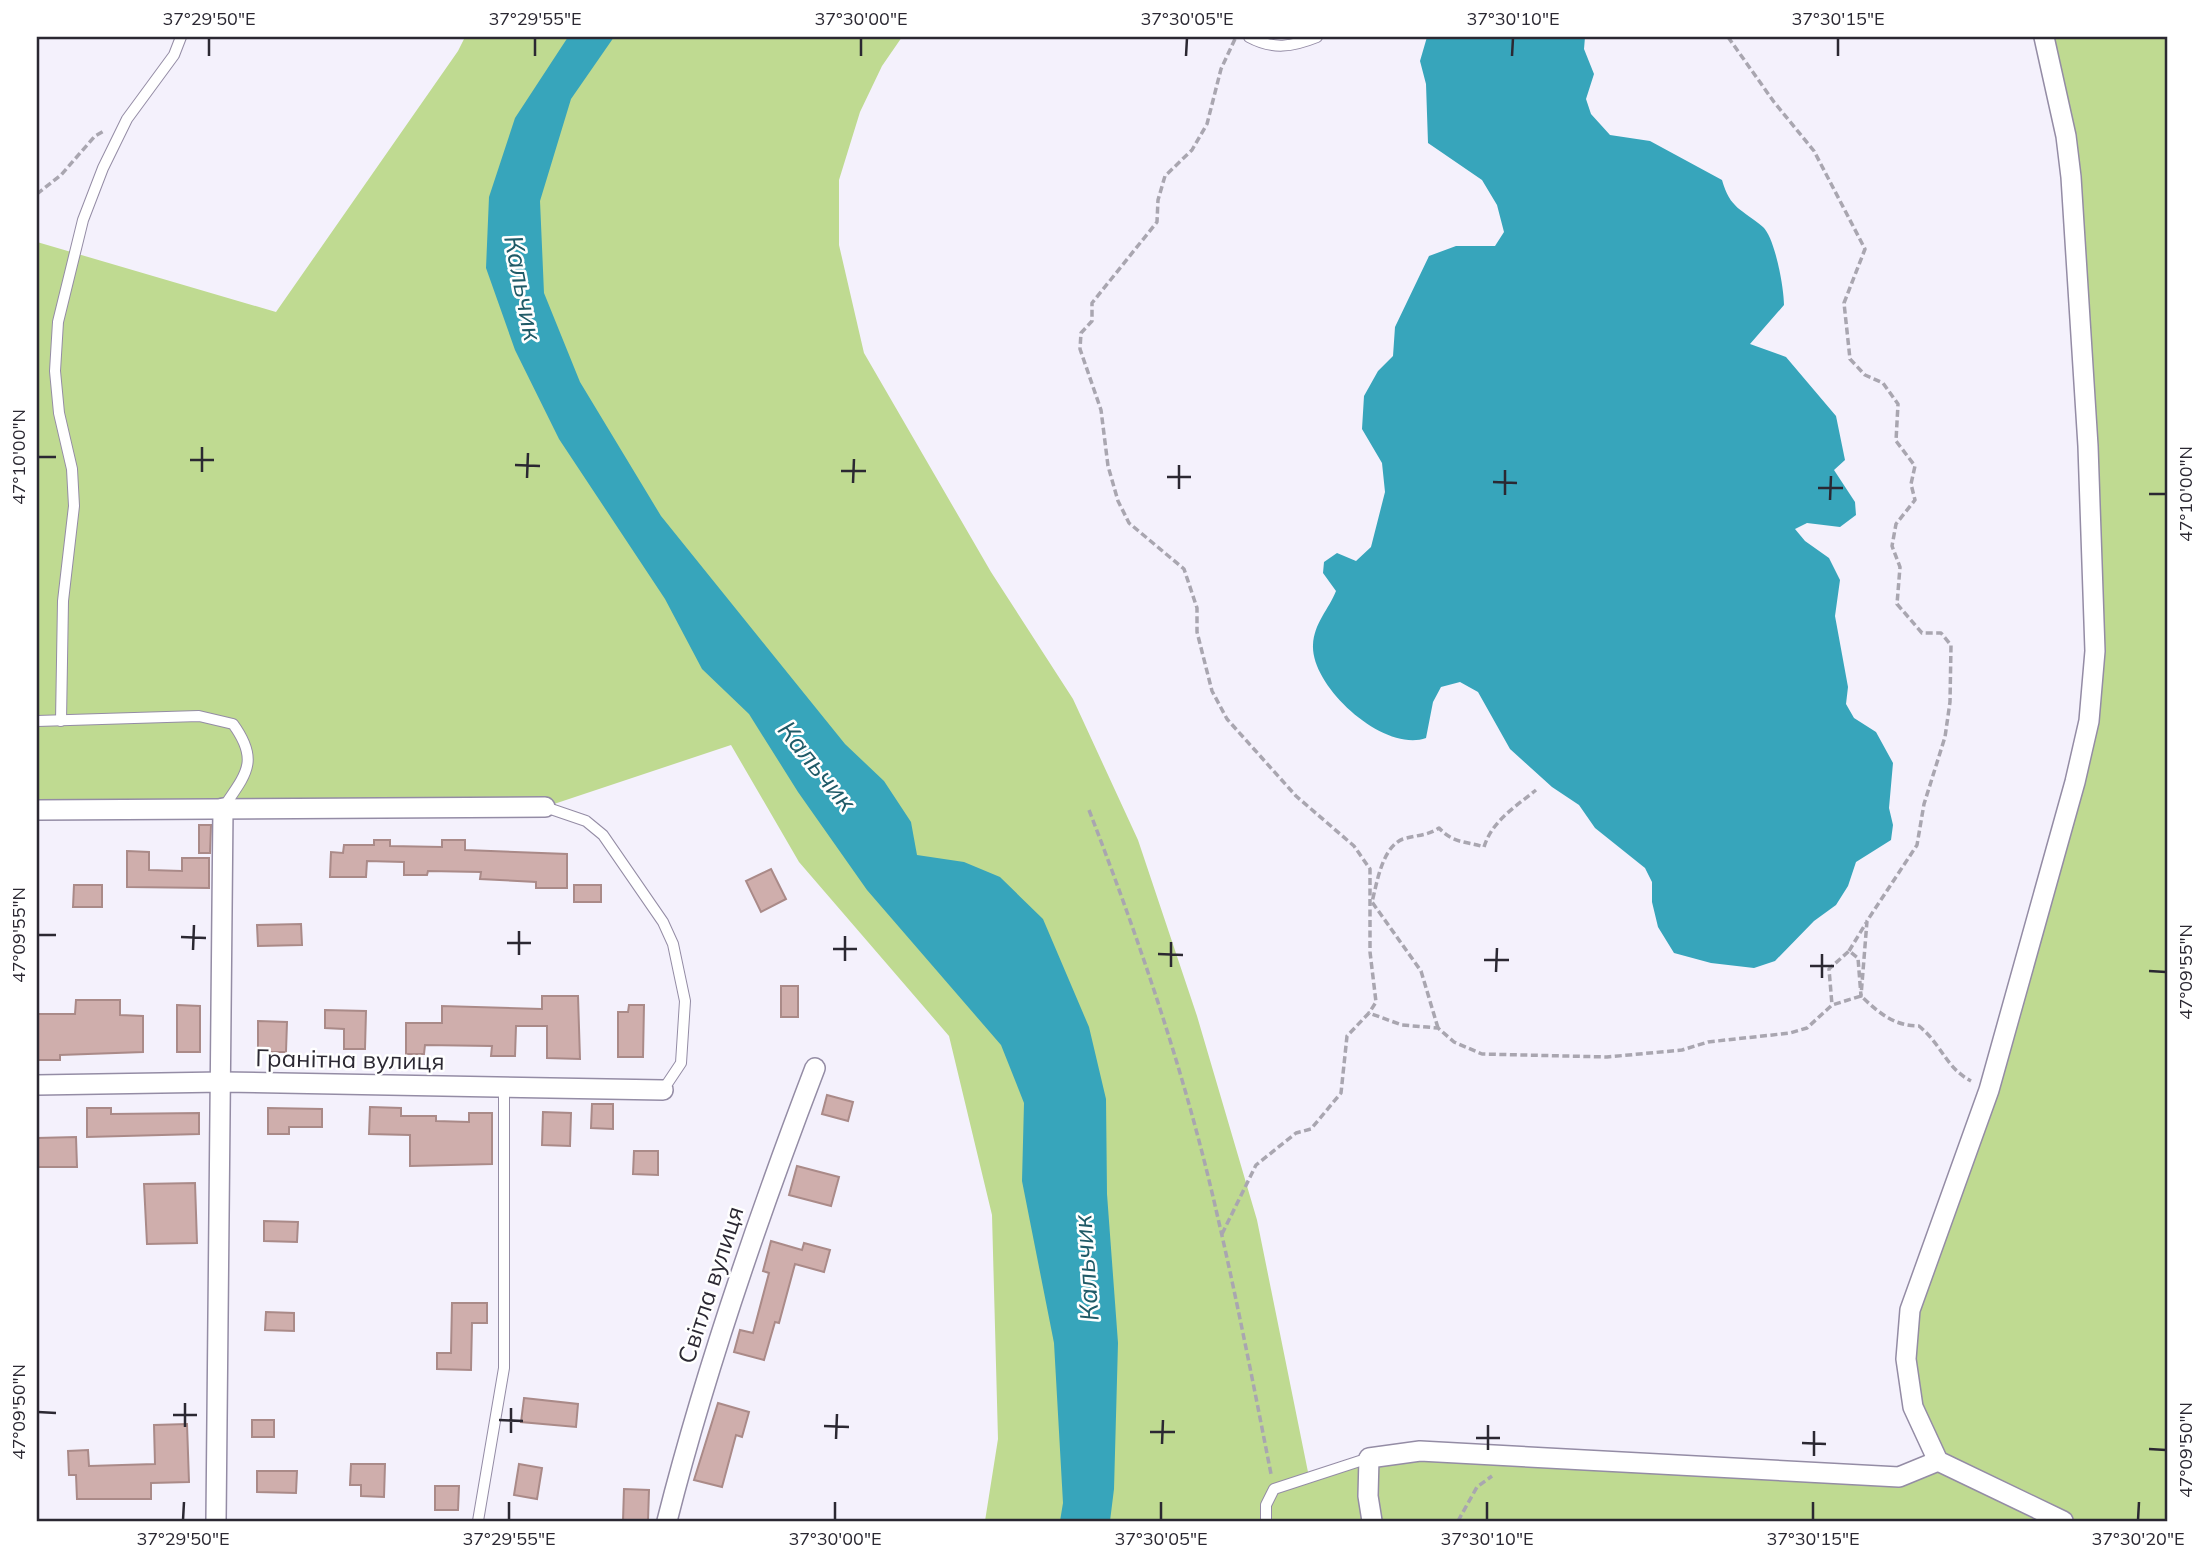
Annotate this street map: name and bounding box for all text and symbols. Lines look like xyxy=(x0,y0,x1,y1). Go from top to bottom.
text: 37°29'50"E xyxy=(162,7,256,30)
text: 37°29'55"E xyxy=(488,7,582,30)
text: 37°30'00"E xyxy=(814,7,908,30)
text: 37°30'05"E xyxy=(1140,7,1234,30)
text: 37°30'10"E xyxy=(1466,7,1560,30)
text: 37°30'15"E xyxy=(1791,7,1885,30)
water label: Кальчик xyxy=(497,232,550,344)
text: 47°10'00"N xyxy=(7,409,30,505)
text: 47°10'00"N xyxy=(2174,446,2197,542)
water label: Кальчик xyxy=(771,714,864,818)
text: 47°09'55"N xyxy=(7,887,30,983)
text: 47°09'55"N xyxy=(2174,924,2197,1020)
street label: Гранітна вулиця xyxy=(255,1042,445,1076)
street label: Світла вулиця xyxy=(671,1202,750,1367)
water label: Кальчик xyxy=(1065,1213,1106,1322)
text: 47°09'50"N xyxy=(7,1364,30,1460)
text: 47°09'50"N xyxy=(2174,1402,2197,1498)
text: 37°29'50"E xyxy=(136,1527,230,1550)
text: 37°29'55"E xyxy=(462,1527,556,1550)
text: 37°30'00"E xyxy=(788,1527,882,1550)
text: 37°30'05"E xyxy=(1114,1527,1208,1550)
text: 37°30'10"E xyxy=(1440,1527,1534,1550)
text: 37°30'15"E xyxy=(1766,1527,1860,1550)
text: 37°30'20"E xyxy=(2091,1527,2185,1550)

